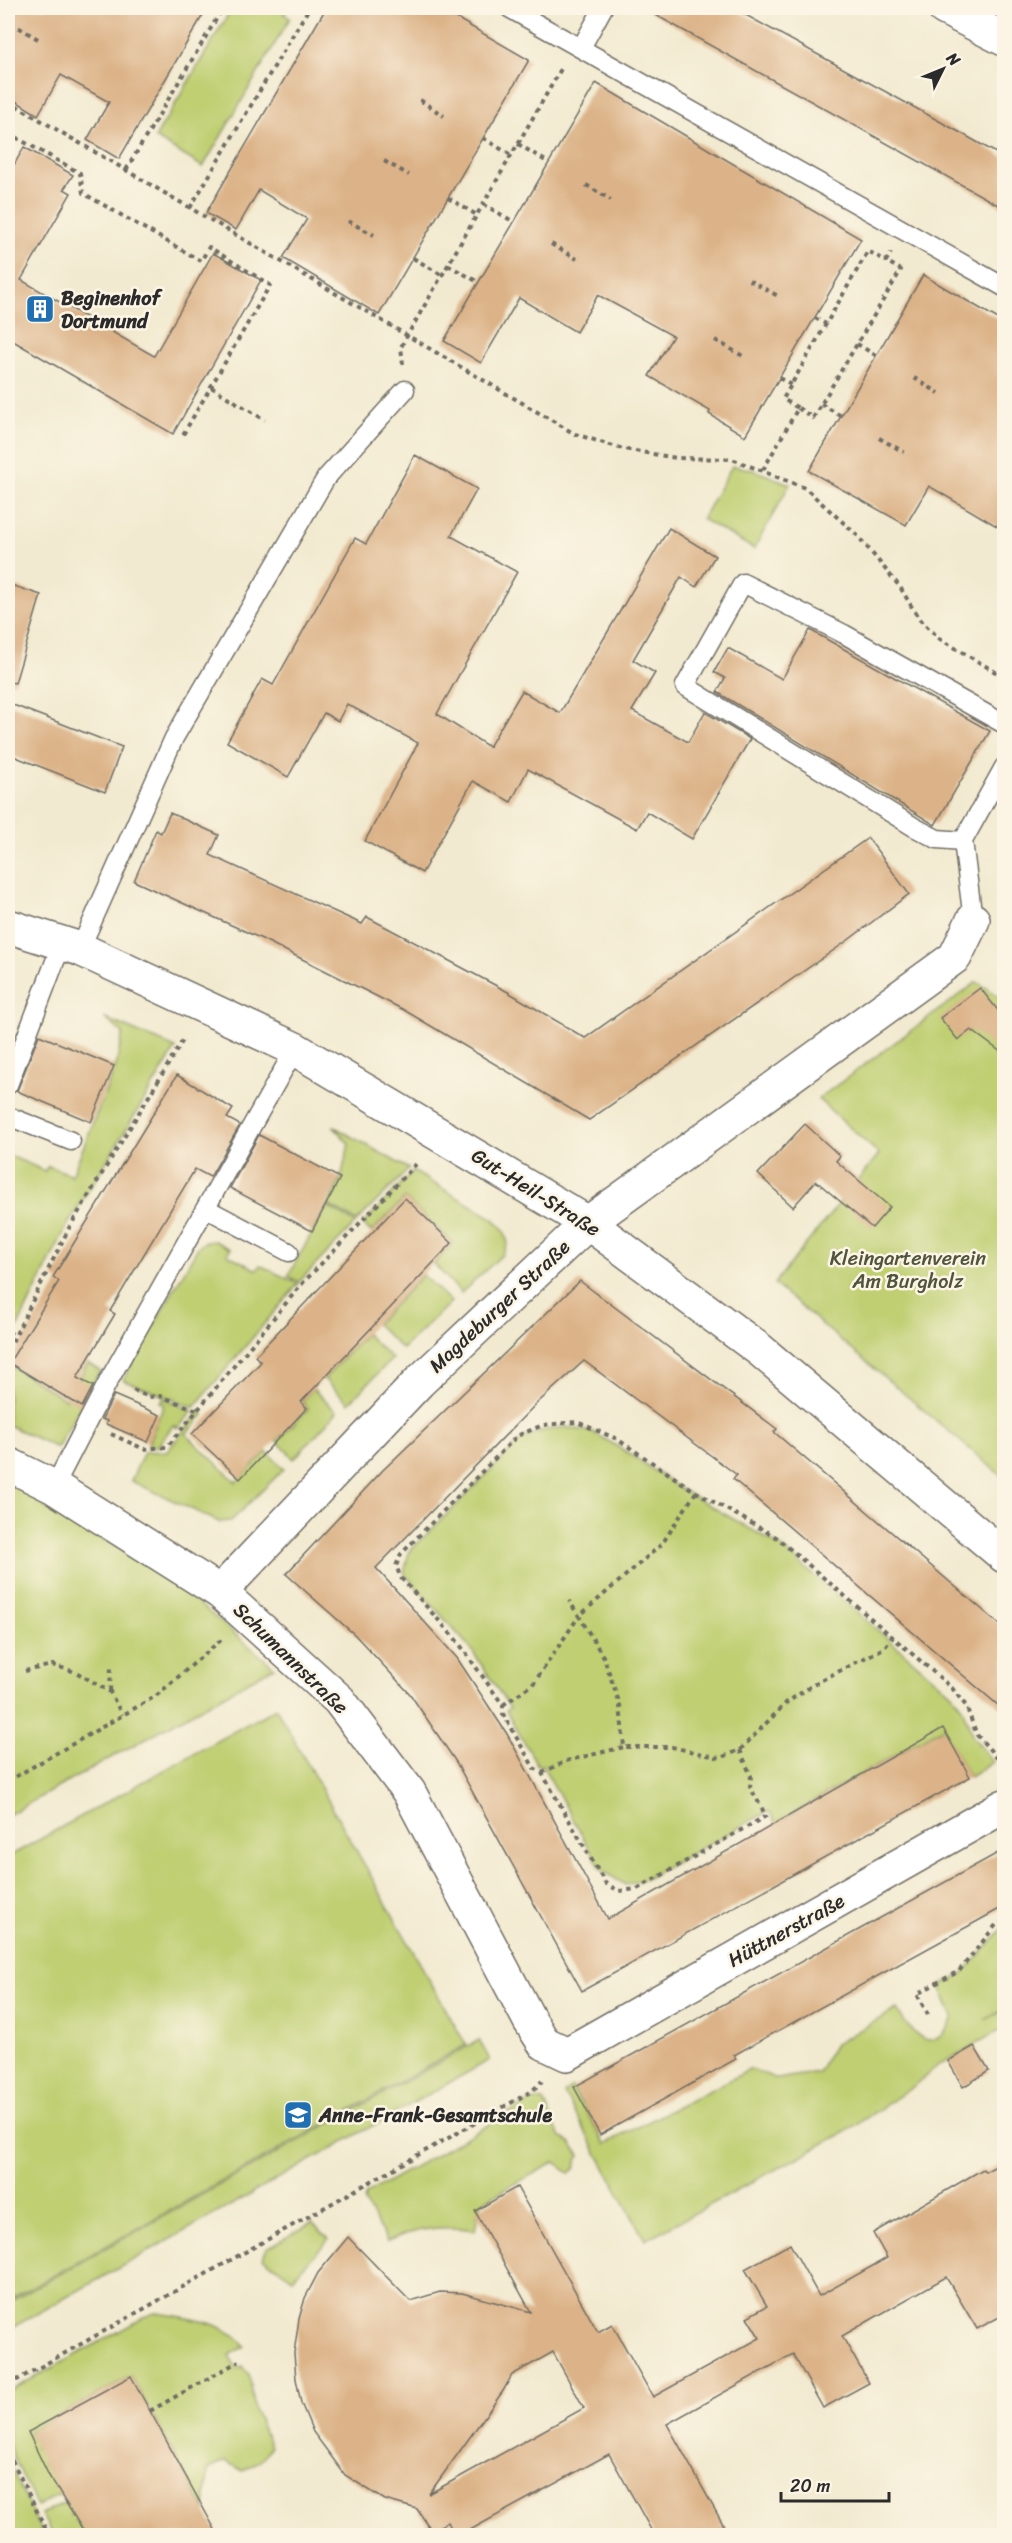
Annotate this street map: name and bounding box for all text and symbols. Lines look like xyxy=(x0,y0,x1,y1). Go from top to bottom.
north arrow xyxy=(913,39,973,99)
text: N xyxy=(939,44,969,74)
place label: Beginenhof Dortmund xyxy=(61,281,163,339)
building icon: Beginenhof Dortmund xyxy=(24,293,56,325)
street label: Gut-Heil-Straße xyxy=(464,1139,607,1246)
street label: Magdeburger Straße xyxy=(420,1231,579,1382)
park label: Kleingartenverein Am Burgholz xyxy=(830,1241,986,1299)
street label: Schumannstraße xyxy=(225,1594,357,1723)
street label: Hüttnerstraße xyxy=(721,1884,852,1977)
place label: Anne-Frank-Gesamtschule xyxy=(318,2098,553,2133)
school or university icon: Anne-Frank-Gesamtschule xyxy=(282,2099,314,2131)
scale bar xyxy=(781,2465,889,2503)
text: 20 m xyxy=(790,2470,830,2502)

